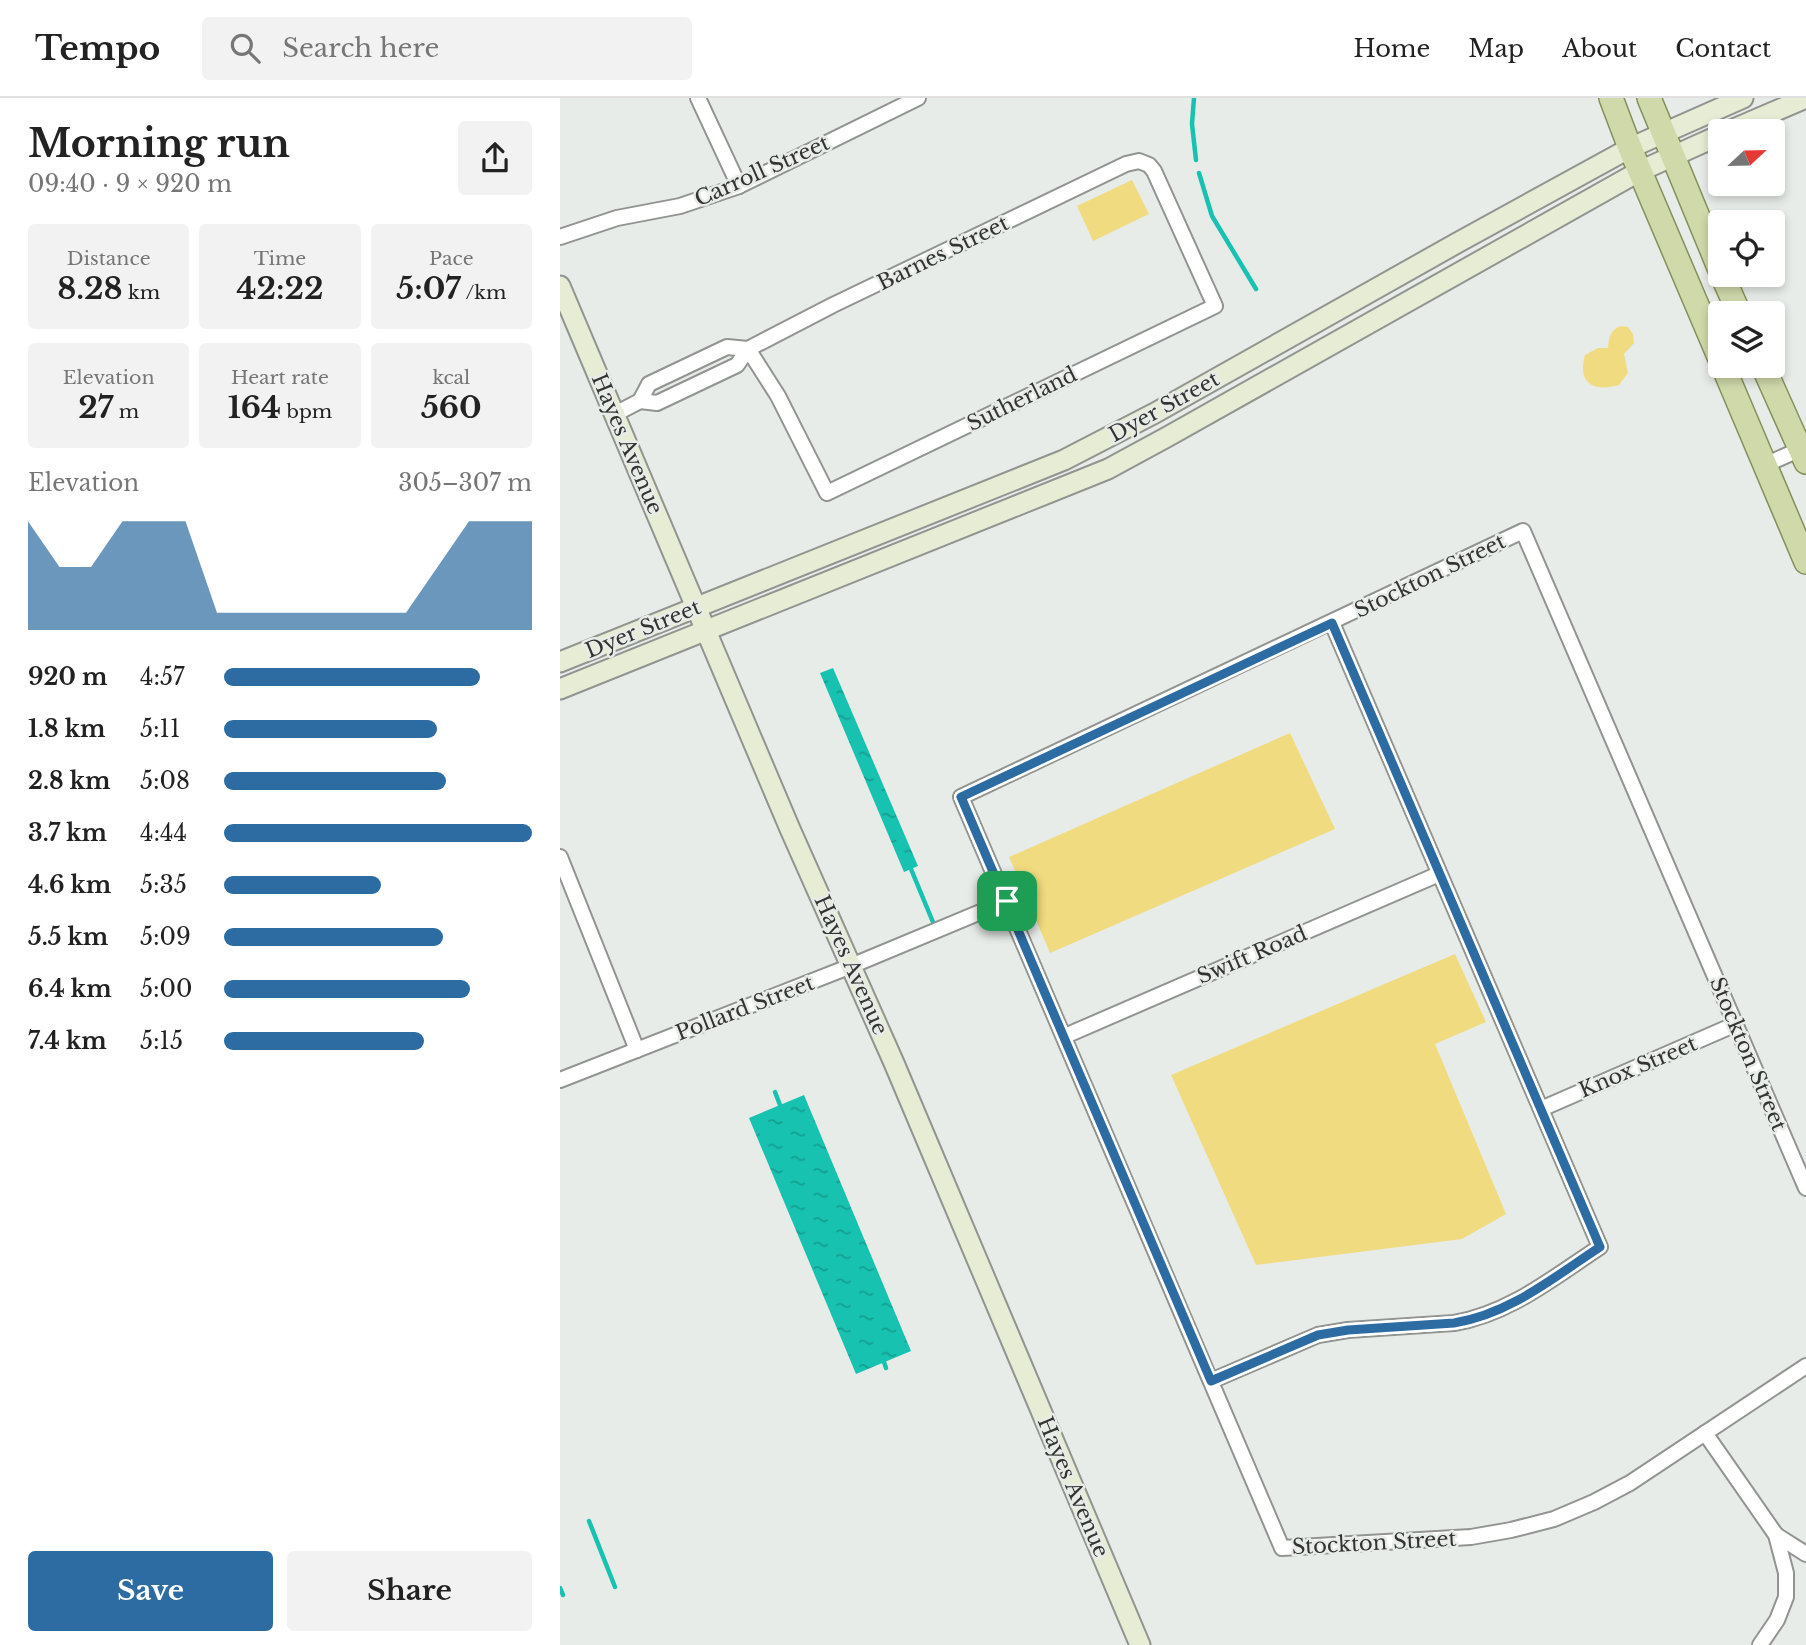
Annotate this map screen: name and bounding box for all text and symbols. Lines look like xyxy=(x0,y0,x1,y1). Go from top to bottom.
search box xyxy=(202,17,692,80)
text: Tempo xyxy=(35,28,160,69)
icon: search xyxy=(226,29,264,67)
text: Search here xyxy=(282,32,439,64)
text: Home xyxy=(1354,34,1430,63)
text: Map xyxy=(1468,34,1524,63)
text: About xyxy=(1562,34,1637,63)
text: Contact xyxy=(1675,34,1771,63)
north arrow xyxy=(1708,119,1785,196)
map controls xyxy=(1708,119,1785,378)
text: Morning run xyxy=(28,120,290,167)
button: share xyxy=(458,121,532,195)
street label: Carroll Street xyxy=(691,130,834,212)
text: 09:40 · 9 × 920 m xyxy=(28,170,232,198)
street label: Barnes Street xyxy=(873,210,1013,296)
button: locate xyxy=(1708,210,1785,287)
text: Distance xyxy=(67,247,151,270)
text: Time xyxy=(254,247,306,270)
text: Pace xyxy=(429,247,474,270)
text: 8.28 xyxy=(57,270,123,307)
text: 42:22 xyxy=(236,270,324,307)
text: 5:07 xyxy=(396,270,461,307)
text: km xyxy=(123,281,160,304)
text: /km xyxy=(461,281,506,304)
button: layers xyxy=(1708,301,1785,378)
street label: Sutherland xyxy=(963,361,1081,437)
text: Elevation xyxy=(63,366,155,389)
text: Heart rate xyxy=(231,366,329,389)
text: kcal xyxy=(432,366,470,389)
street label: Dyer Street xyxy=(1104,366,1224,448)
street label: Hayes Avenue xyxy=(586,370,668,518)
text: 27 xyxy=(78,389,113,426)
text: 164 xyxy=(228,389,281,426)
text: 560 xyxy=(421,389,482,426)
text: m xyxy=(113,400,139,423)
text: bpm xyxy=(281,400,332,423)
text: Elevation xyxy=(28,469,139,497)
text: 305–307 m xyxy=(398,469,532,497)
street label: Stockton Street xyxy=(1350,528,1510,624)
street label: Dyer Street xyxy=(581,594,705,664)
text: 920 m xyxy=(28,663,107,691)
text: 4:57 xyxy=(140,663,185,691)
text: 1.8 km xyxy=(28,715,105,743)
text: 5:11 xyxy=(140,715,180,743)
text: 2.8 km xyxy=(28,767,110,795)
text: 5:08 xyxy=(140,767,190,795)
text: 3.7 km xyxy=(28,819,107,847)
text: 4:44 xyxy=(140,819,187,847)
text: 4.6 km xyxy=(28,871,111,899)
text: 5:35 xyxy=(140,871,187,899)
pin xyxy=(977,871,1037,931)
icon: arrive xyxy=(988,882,1026,920)
street label: Hayes Avenue xyxy=(809,891,893,1039)
street label: Swift Road xyxy=(1193,920,1311,990)
text: 5.5 km xyxy=(28,923,108,951)
text: 5:09 xyxy=(140,923,191,951)
street label: Pollard Street xyxy=(672,970,818,1046)
street label: Stockton Street xyxy=(1704,973,1792,1135)
text: 6.4 km xyxy=(28,975,112,1003)
text: 5:00 xyxy=(140,975,192,1003)
text: 7.4 km xyxy=(28,1027,107,1055)
text: 5:15 xyxy=(140,1027,183,1055)
street label: Knox Street xyxy=(1575,1030,1701,1104)
street label: Hayes Avenue xyxy=(1032,1413,1114,1561)
street label: Stockton Street xyxy=(1291,1526,1457,1560)
button: Save xyxy=(28,1551,273,1631)
button: Share xyxy=(287,1551,532,1631)

